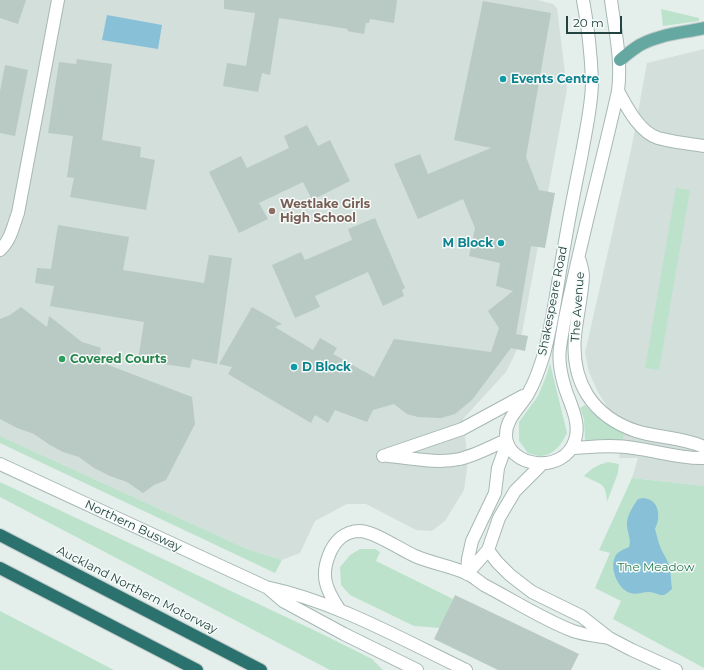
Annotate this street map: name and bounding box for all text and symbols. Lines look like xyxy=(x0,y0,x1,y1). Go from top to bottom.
scale bar xyxy=(568,8,624,34)
text: 20 m xyxy=(573,15,604,30)
place label: Events Centre xyxy=(511,72,599,86)
marker: Events Centre xyxy=(498,74,508,84)
place label: Westlake Girls High School xyxy=(280,197,370,225)
marker: Westlake Girls High School xyxy=(267,206,277,216)
place label: M Block xyxy=(443,236,493,250)
marker: M Block xyxy=(496,238,506,248)
street label: Shakespeare Road xyxy=(535,245,571,357)
street label: The Avenue xyxy=(568,271,588,343)
place label: Covered Courts xyxy=(70,352,167,366)
marker: Covered Courts xyxy=(57,354,67,364)
place label: D Block xyxy=(302,360,351,374)
marker: D Block xyxy=(289,362,299,372)
street label: Northern Busway xyxy=(82,497,184,555)
street label: Auckland Northern Motorway xyxy=(54,543,220,637)
park label: The Meadow xyxy=(617,560,695,574)

